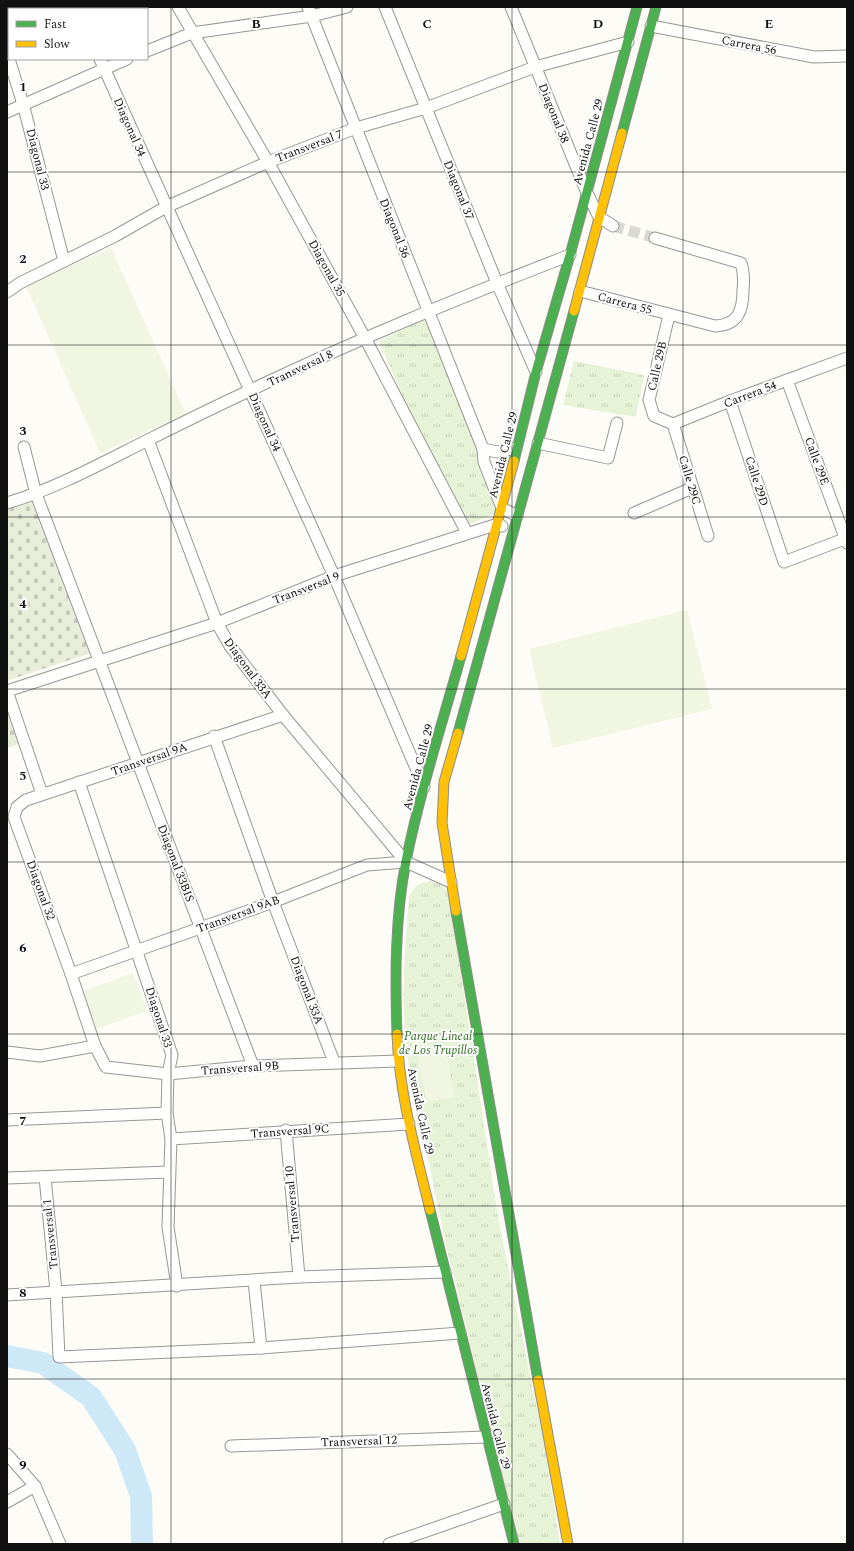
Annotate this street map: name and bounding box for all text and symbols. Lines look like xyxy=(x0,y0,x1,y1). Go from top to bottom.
legend xyxy=(8,8,148,60)
text: B xyxy=(251,14,261,34)
text: C xyxy=(422,14,432,34)
text: D xyxy=(593,14,603,34)
text: E xyxy=(765,14,774,34)
text: Fast xyxy=(44,15,66,34)
street label: Carrera 56 xyxy=(720,31,778,60)
text: Slow xyxy=(44,35,70,54)
text: 1 xyxy=(19,77,27,97)
street label: Diagonal 38 xyxy=(533,80,574,146)
street label: Diagonal 34 xyxy=(108,95,151,160)
street label: Avenida Calle 29 xyxy=(568,97,609,187)
street label: Transversal 7 xyxy=(273,125,345,168)
street label: Diagonal 33 xyxy=(21,126,54,192)
street label: Diagonal 37 xyxy=(438,157,479,223)
street label: Diagonal 36 xyxy=(374,195,415,261)
street label: Diagonal 35 xyxy=(303,236,350,300)
text: 2 xyxy=(19,249,27,269)
street label: Carrera 55 xyxy=(596,287,654,320)
street label: Calle 29B xyxy=(643,339,672,393)
street label: Transversal 8 xyxy=(264,345,336,392)
street label: Carrera 54 xyxy=(721,376,780,413)
street label: Diagonal 34 xyxy=(243,390,286,455)
street label: Avenida Calle 29 xyxy=(484,410,523,500)
text: 3 xyxy=(19,421,27,441)
street label: Calle 29E xyxy=(799,434,834,488)
street label: Calle 29C xyxy=(673,453,706,507)
street label: Calle 29D xyxy=(740,454,774,509)
street label: Transversal 9 xyxy=(270,567,342,610)
text: 4 xyxy=(19,594,27,614)
street label: Diagonal 33A xyxy=(219,634,276,703)
street label: Avenida Calle 29 xyxy=(398,722,439,812)
street label: Transversal 9A xyxy=(108,738,190,781)
text: 5 xyxy=(19,766,27,786)
street label: Diagonal 33BIS xyxy=(152,821,199,905)
street label: Diagonal 32 xyxy=(21,857,60,923)
street label: Transversal 9AB xyxy=(194,891,283,938)
text: 6 xyxy=(19,938,27,958)
street label: Diagonal 33A xyxy=(285,953,328,1027)
street label: Diagonal 33 xyxy=(140,984,177,1050)
park label: Parque Lineal de Los Trupillos xyxy=(399,1027,478,1060)
street label: Transversal 9B xyxy=(200,1056,280,1081)
street label: Avenida Calle 29 xyxy=(402,1066,439,1156)
text: 7 xyxy=(19,1111,27,1131)
street label: Transversal 9C xyxy=(250,1119,330,1144)
street label: Transversal 10 xyxy=(280,1165,305,1243)
street label: Transversal 1 xyxy=(37,1198,64,1270)
text: 8 xyxy=(19,1283,27,1303)
street label: Avenida Calle 29 xyxy=(476,1381,515,1471)
street label: Transversal 12 xyxy=(320,1431,398,1452)
text: 9 xyxy=(19,1455,27,1475)

